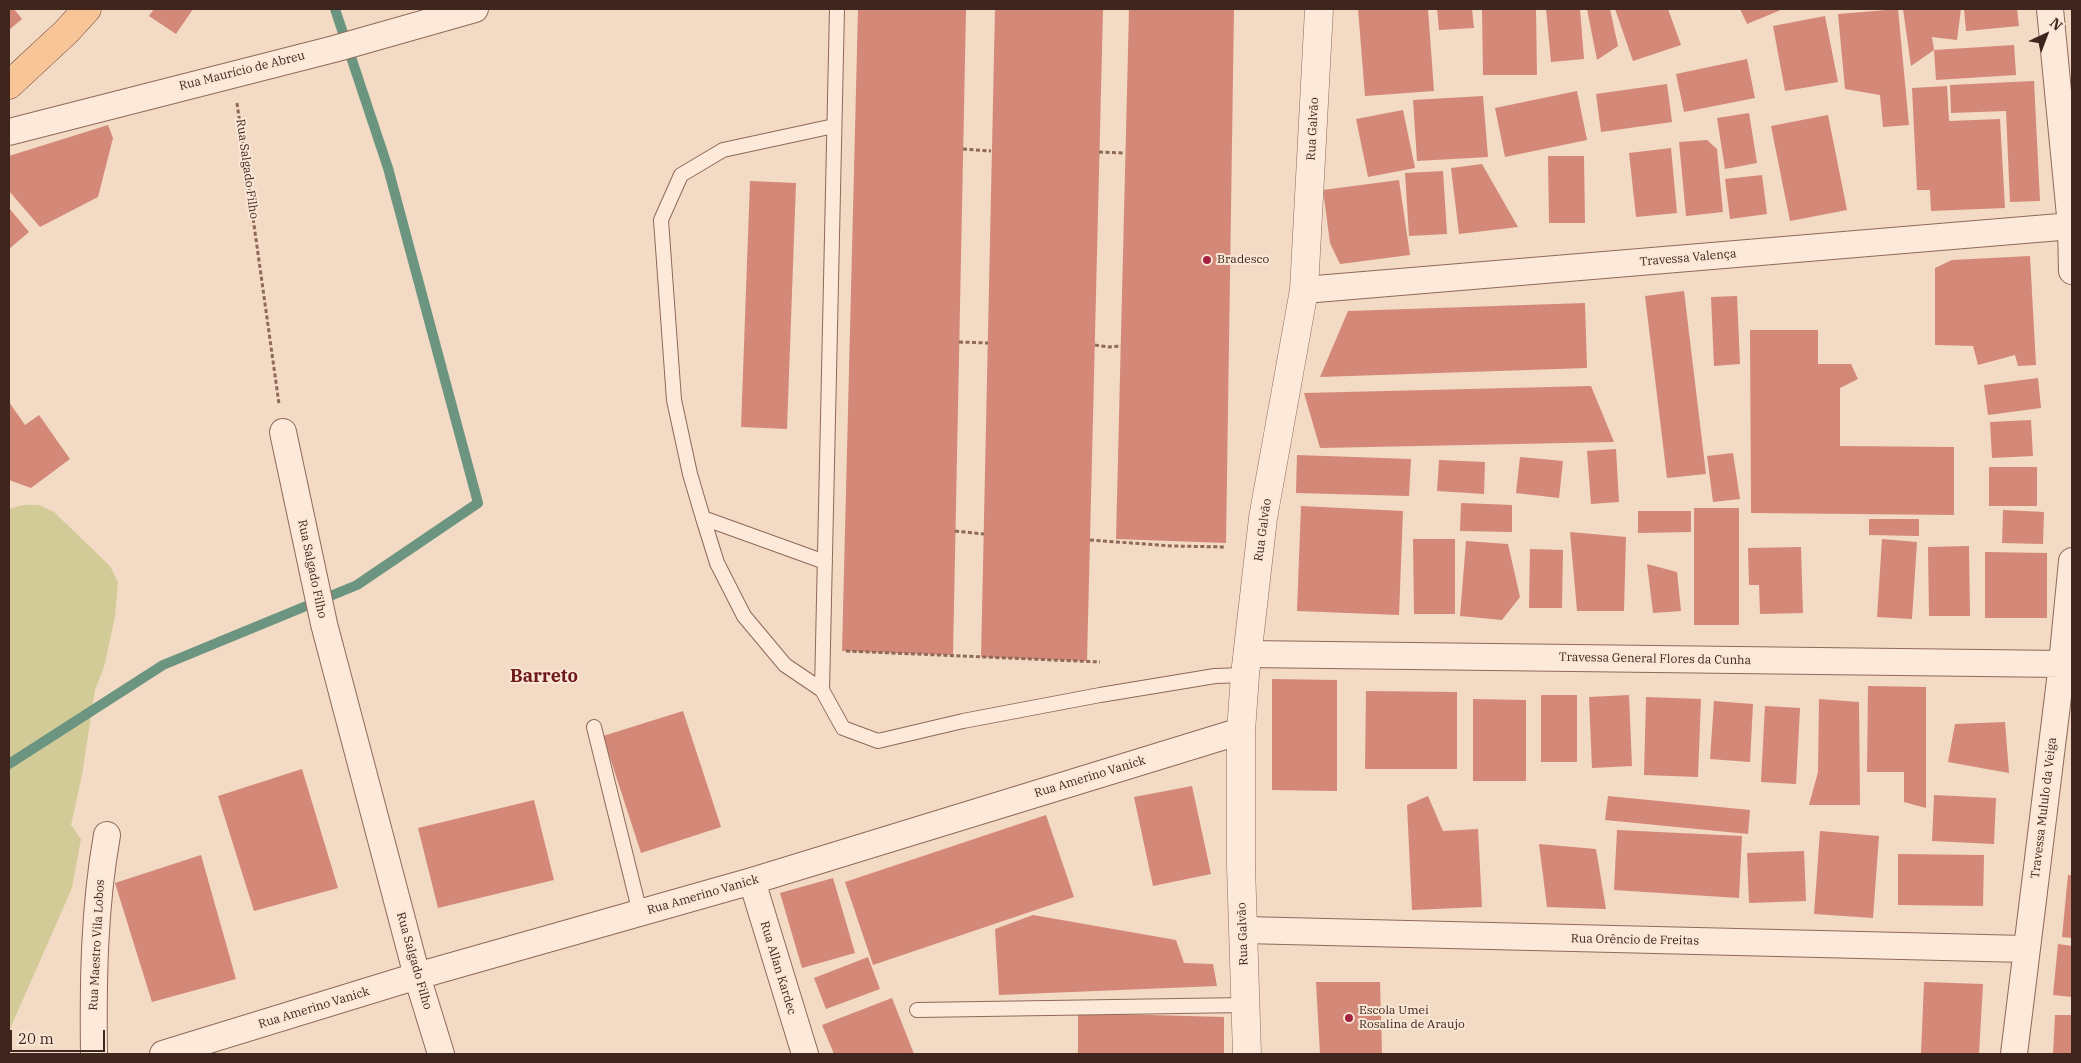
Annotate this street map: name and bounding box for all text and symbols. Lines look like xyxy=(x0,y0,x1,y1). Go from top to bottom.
north arrow xyxy=(2021,10,2071,60)
text: N xyxy=(2046,14,2066,34)
street label: Rua Maurício de Abreu xyxy=(178,48,306,94)
street label: Rua Galvão xyxy=(1304,97,1322,161)
street label: Rua Salgado Filho xyxy=(233,118,261,220)
street label: Travessa Valença xyxy=(1639,247,1737,269)
place label: Bradesco xyxy=(1217,253,1269,267)
marker: Bradesco xyxy=(1201,254,1213,266)
street label: Rua Galvão xyxy=(1251,498,1275,562)
street label: Rua Salgado Filho xyxy=(294,518,330,620)
street label: Travessa General Flores da Cunha xyxy=(1559,650,1751,668)
district label: Barreto xyxy=(510,666,578,688)
street label: Travessa Mululo da Veiga xyxy=(2028,736,2060,880)
street label: Rua Amerino Vanick xyxy=(1033,753,1147,801)
street label: Rua Amerino Vanick xyxy=(645,872,761,918)
street label: Rua Maestro Vila Lobos xyxy=(86,879,108,1011)
street label: Rua Galvão xyxy=(1235,902,1251,966)
street label: Rua Salgado Filho xyxy=(393,911,435,1011)
street label: Rua Allan Kardec xyxy=(757,919,799,1017)
street label: Rua Orêncio de Freitas xyxy=(1571,932,1699,948)
street label: Rua Amerino Vanick xyxy=(257,984,371,1032)
place label: Escola Umei Rosalina de Araujo xyxy=(1359,1004,1465,1032)
marker: Escola Umei Rosalina de Araujo xyxy=(1343,1012,1355,1024)
scale bar xyxy=(12,1020,108,1052)
text: 20 m xyxy=(18,1029,54,1048)

